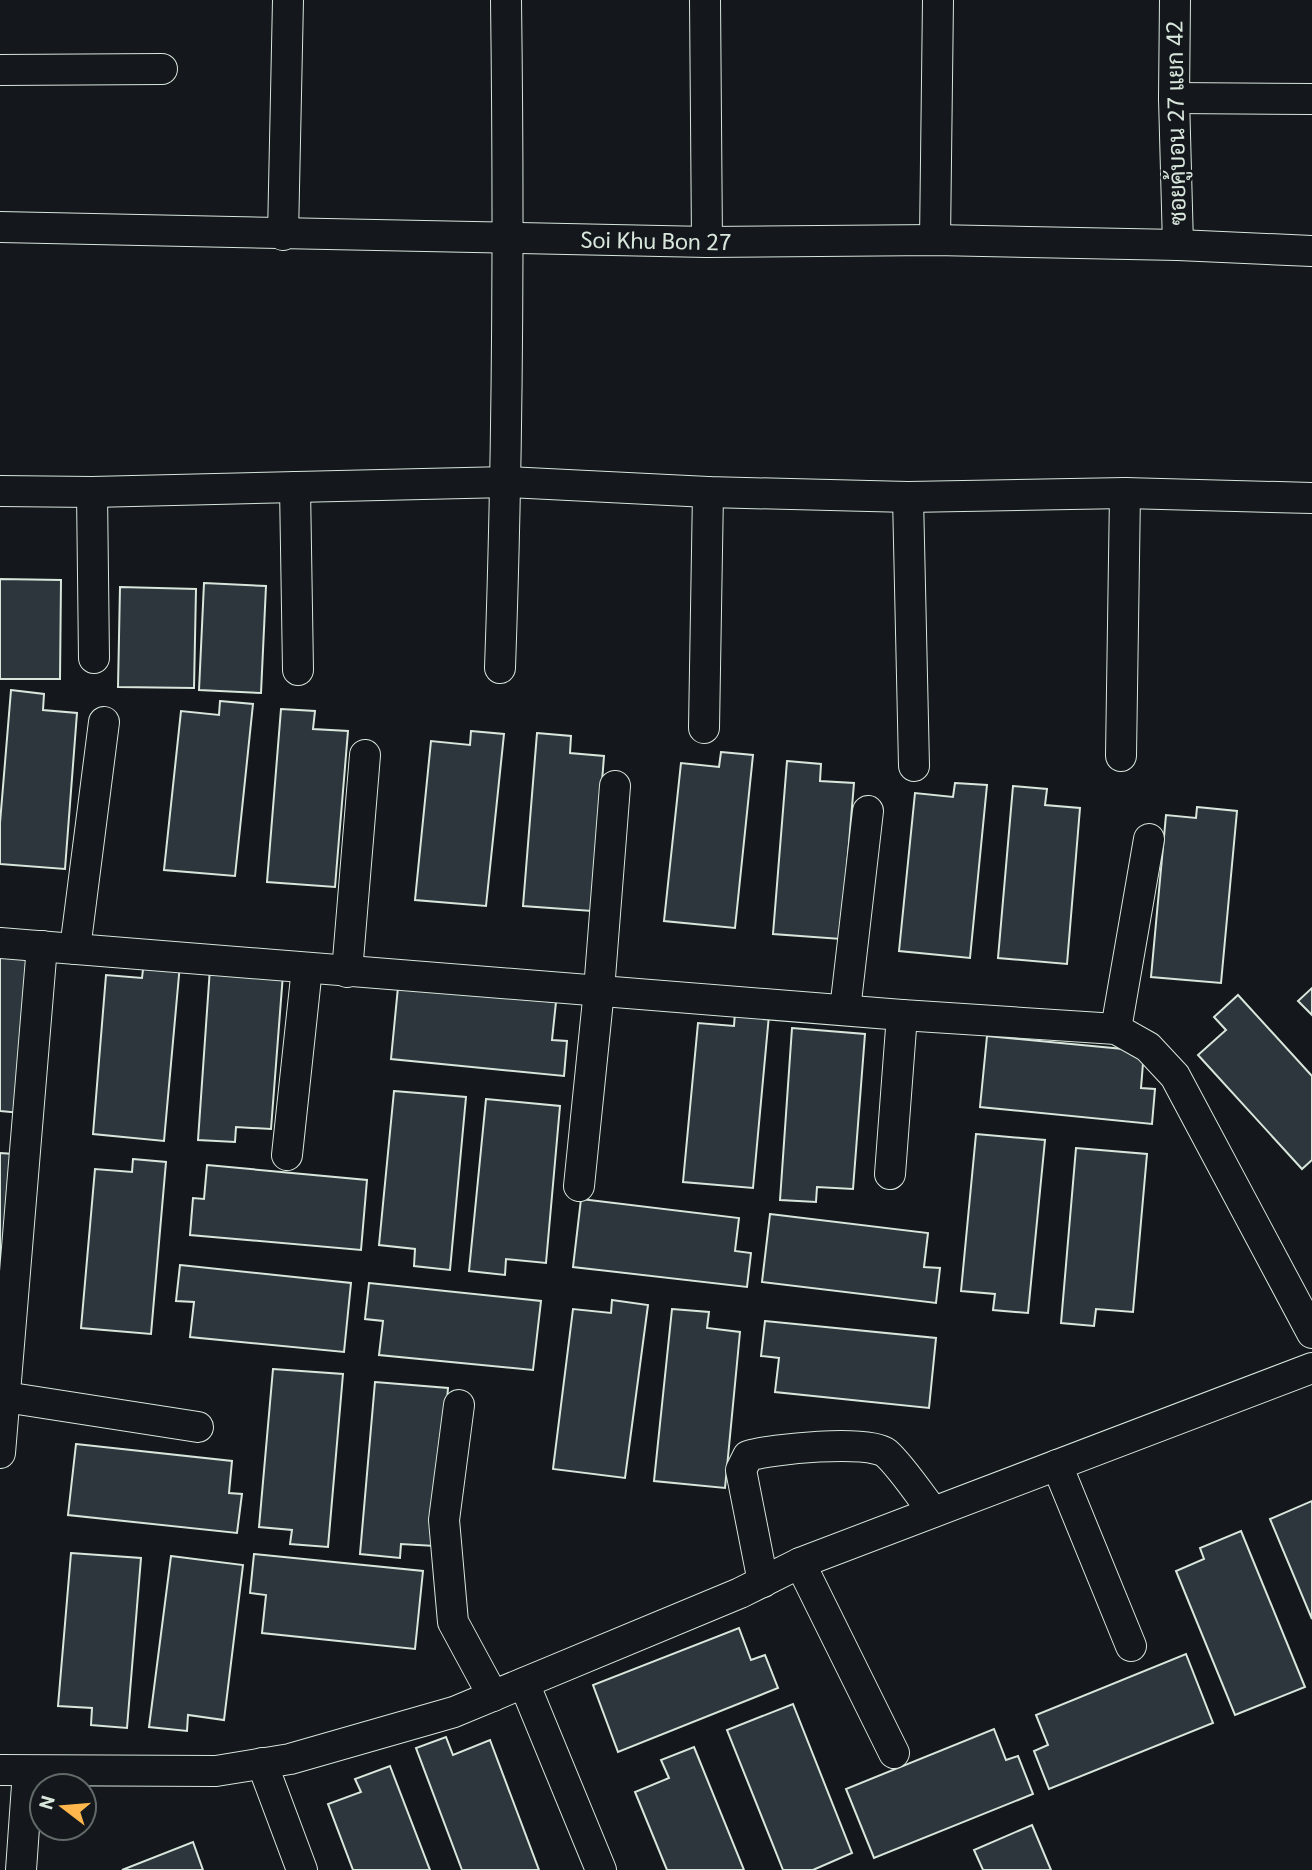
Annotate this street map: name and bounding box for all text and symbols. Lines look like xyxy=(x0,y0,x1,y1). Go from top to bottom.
street label: ซอยคู้บอน 27 แยก 42 xyxy=(1157,20,1195,226)
street label: Soi Khu Bon 27 xyxy=(580,223,732,255)
north arrow xyxy=(28,1772,98,1842)
text: N xyxy=(32,1792,59,1812)

